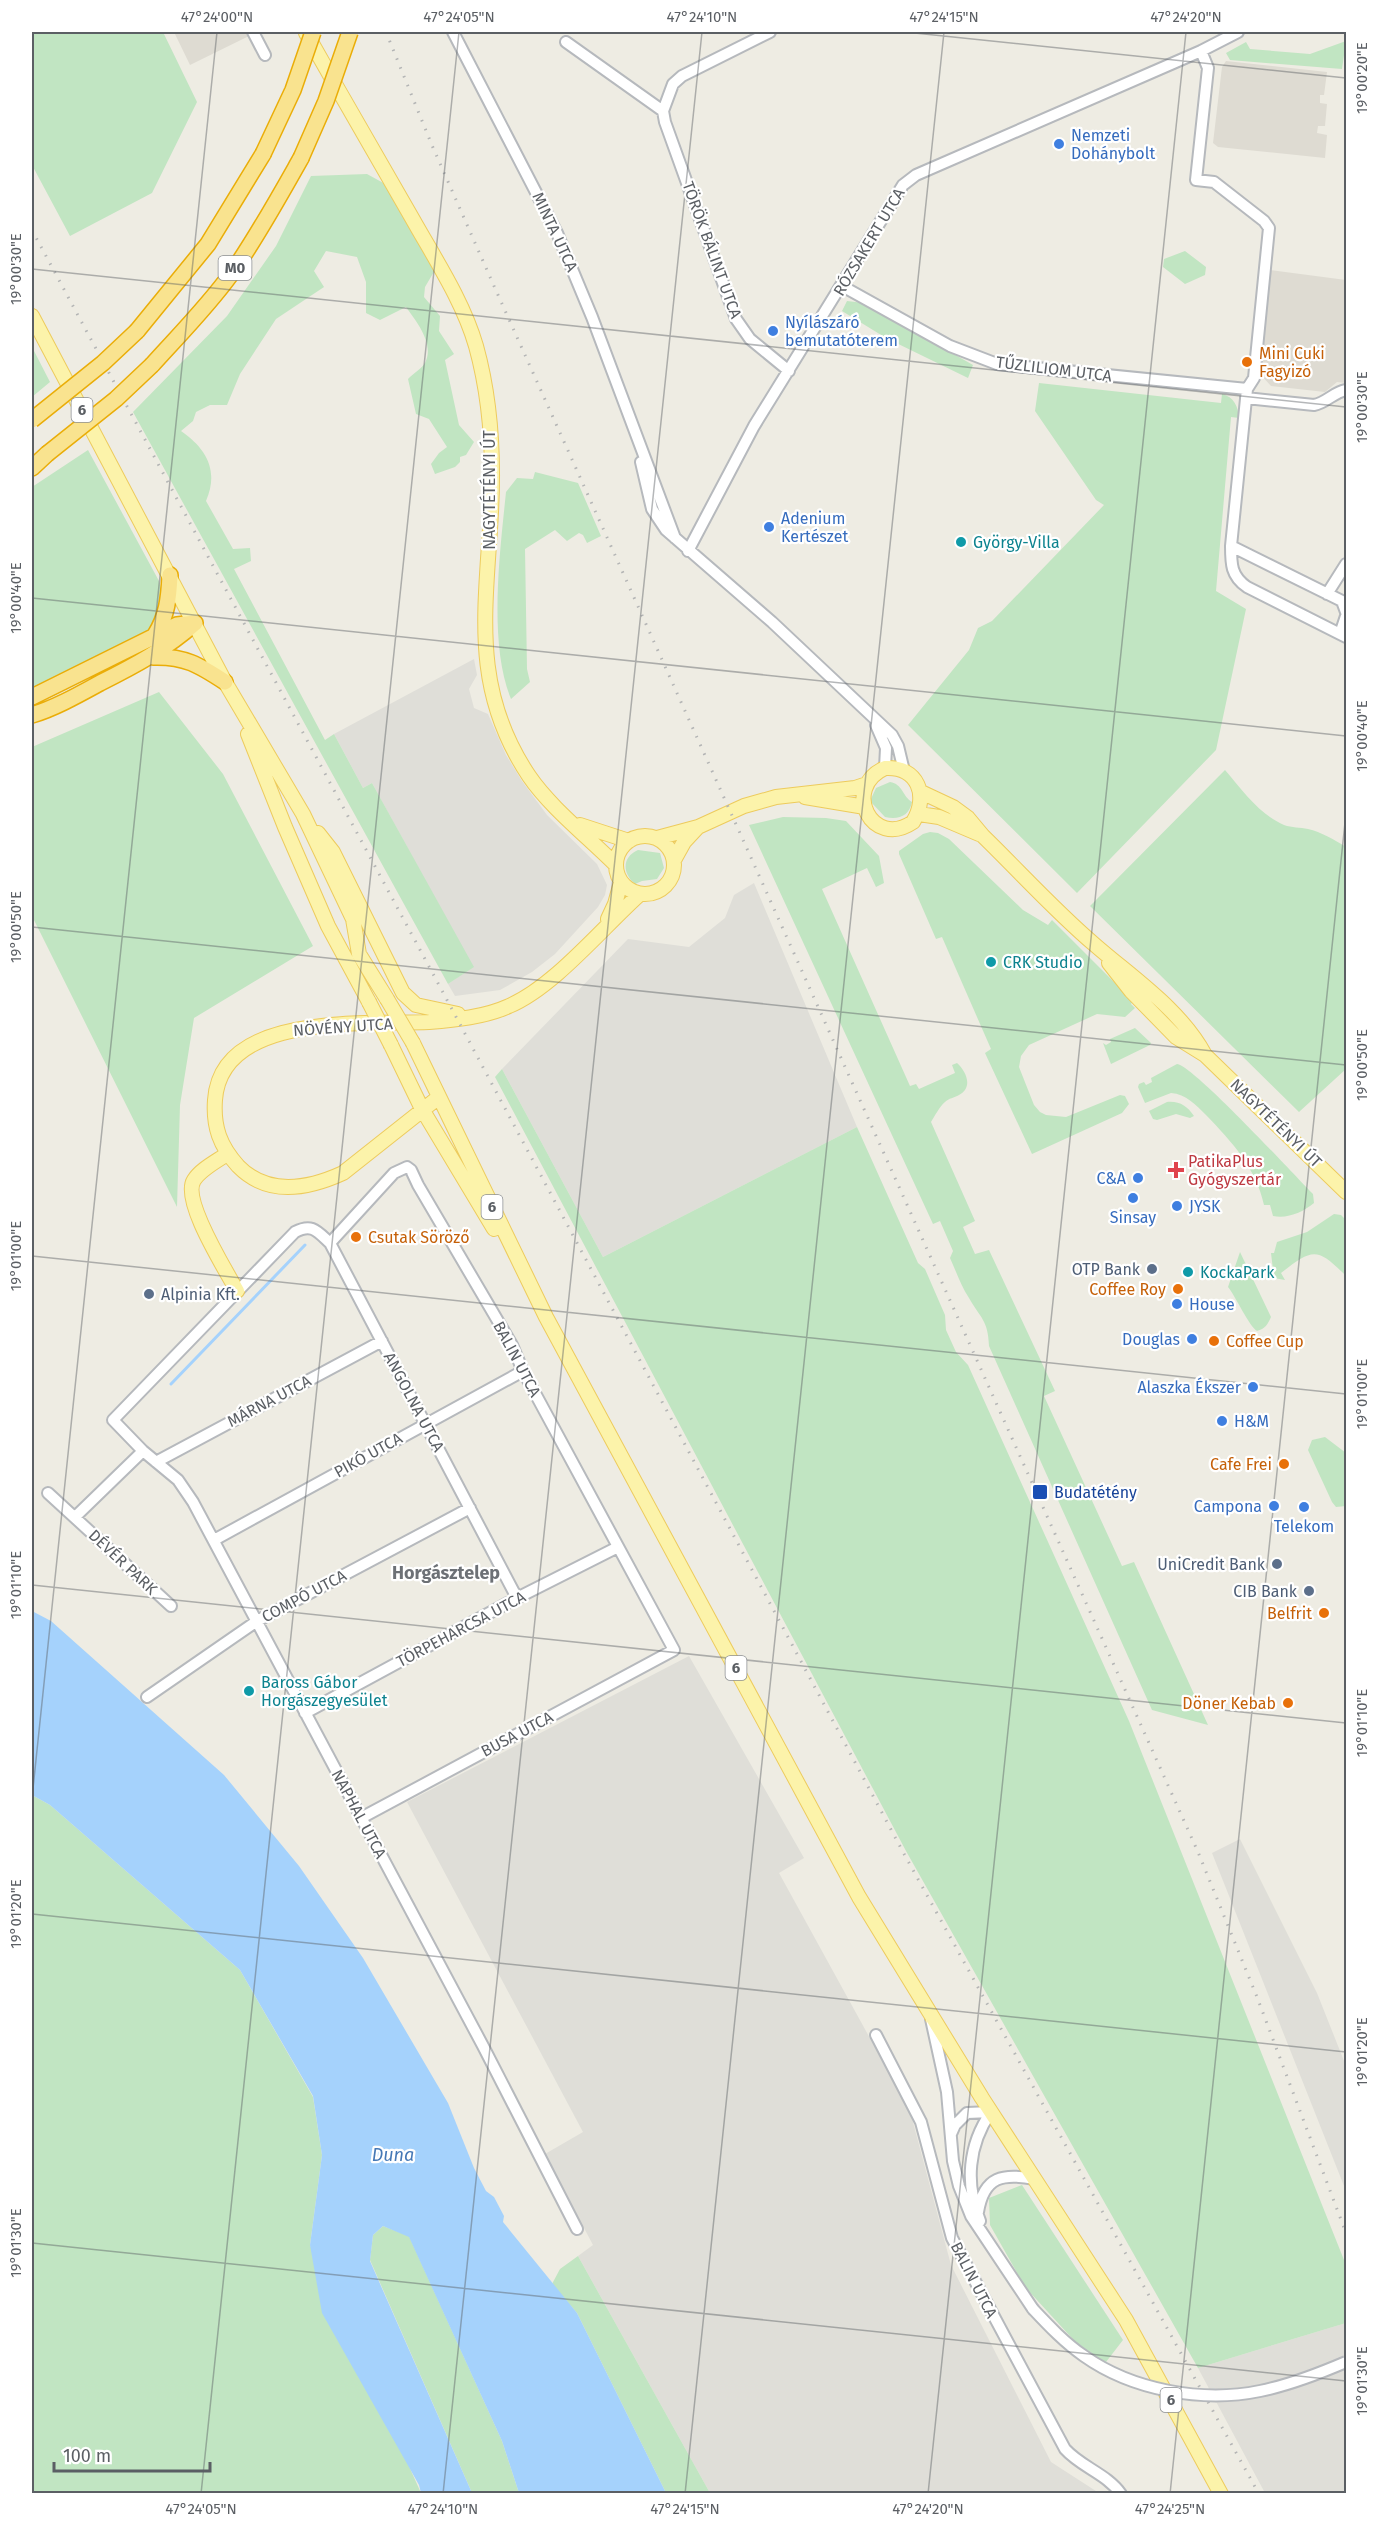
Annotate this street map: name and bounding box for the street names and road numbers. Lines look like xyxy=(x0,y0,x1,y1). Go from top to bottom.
street label: TÖRÖK BÁLINT UTCA xyxy=(678,179,747,322)
street label: RÓZSAKERT UTCA xyxy=(828,183,909,299)
street label: MINTA UTCA xyxy=(528,189,582,275)
road number: M0 xyxy=(218,256,252,280)
street label: TŰZLILIOM UTCA xyxy=(995,350,1114,386)
road number: 6 xyxy=(72,398,92,422)
street label: NAGYTÉTÉNYI ÚT xyxy=(479,429,499,550)
street label: NÖVÉNY UTCA xyxy=(292,1013,394,1040)
street label: NAGYTÉTÉNYI ÚT xyxy=(1226,1074,1327,1172)
road number: 6 xyxy=(482,1195,502,1219)
street label: BALIN UTCA xyxy=(489,1318,545,1401)
street label: ANGOLNA UTCA xyxy=(380,1349,449,1456)
street label: MÁRNA UTCA xyxy=(223,1370,315,1431)
street label: PIKÓ UTCA xyxy=(330,1427,406,1481)
street label: DÉVÉR PARK xyxy=(85,1525,162,1599)
street label: COMPÓ UTCA xyxy=(258,1564,350,1626)
street label: TÖRPEHARCSA UTCA xyxy=(393,1587,529,1671)
road number: 6 xyxy=(726,1656,746,1680)
street label: BUSA UTCA xyxy=(478,1707,557,1761)
street label: NAPHAL UTCA xyxy=(328,1766,391,1862)
street label: BALIN UTCA xyxy=(947,2239,1002,2322)
road number: 6 xyxy=(1160,2388,1182,2412)

